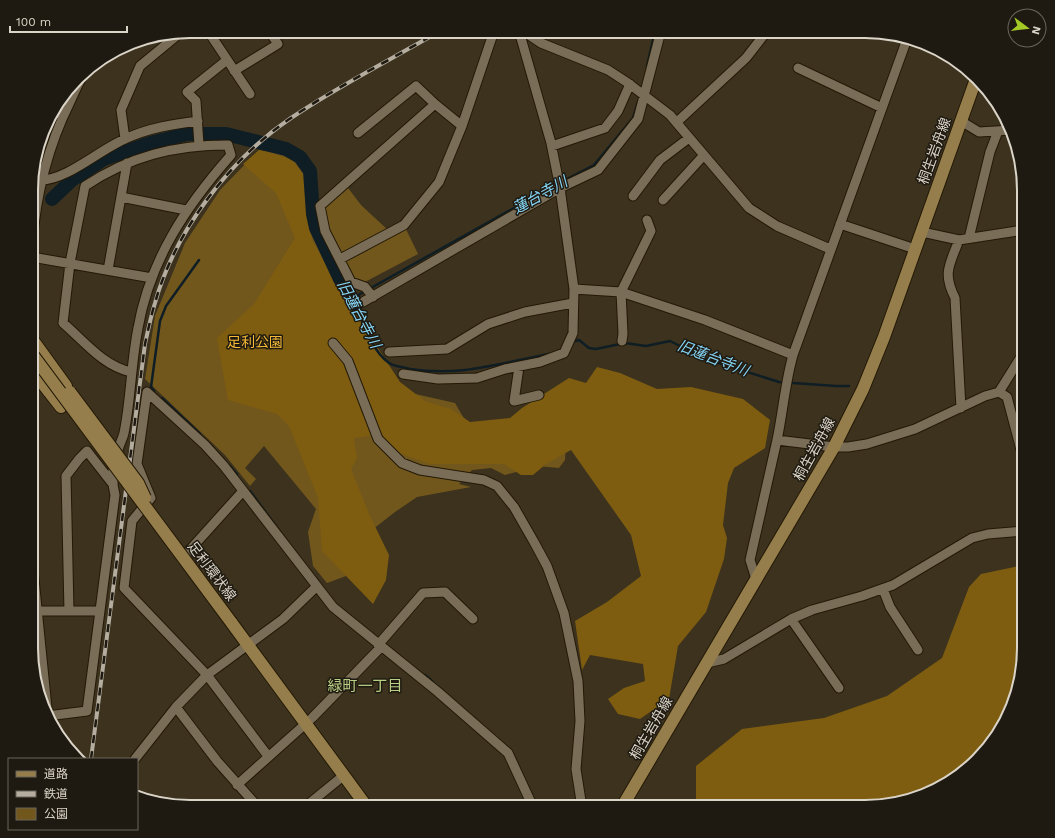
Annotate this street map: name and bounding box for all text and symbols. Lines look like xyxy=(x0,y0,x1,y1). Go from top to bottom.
scale bar xyxy=(10,8,127,34)
north arrow xyxy=(1007,8,1047,48)
text: 100 m xyxy=(16,15,51,29)
text: N xyxy=(1029,25,1044,36)
street label: 桐生岩舟線 xyxy=(915,115,953,187)
water label: 蓮台寺川 xyxy=(509,172,572,217)
water label: 旧蓮台寺川 xyxy=(333,277,385,353)
park label: 足利公園 xyxy=(227,334,283,350)
water label: 旧蓮台寺川 xyxy=(675,336,753,381)
street label: 桐生岩舟線 xyxy=(790,415,838,483)
street label: 足利環状線 xyxy=(185,538,239,604)
district label: 緑町一丁目 xyxy=(327,677,403,695)
street label: 桐生岩舟線 xyxy=(627,694,675,762)
legend xyxy=(8,758,138,830)
text: 道路 xyxy=(44,767,68,781)
text: 鉄道 xyxy=(44,787,68,801)
text: 公園 xyxy=(44,807,68,821)

